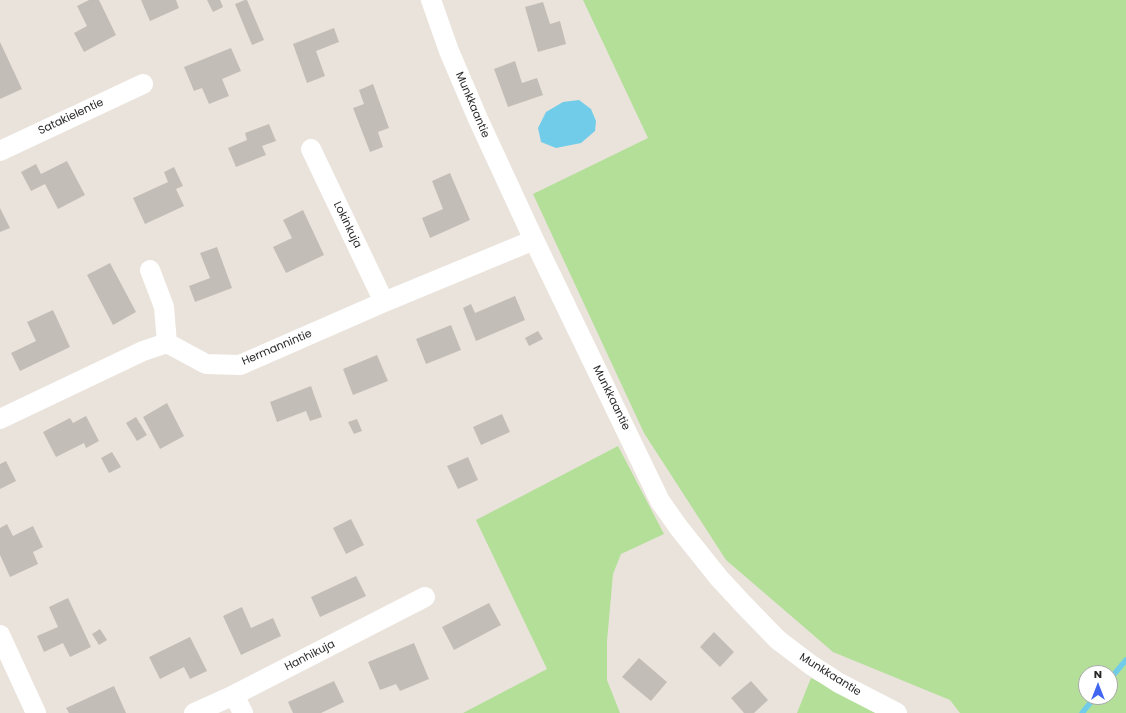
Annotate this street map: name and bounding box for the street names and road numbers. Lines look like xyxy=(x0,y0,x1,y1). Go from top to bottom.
street label: Munkkaantie xyxy=(452,70,492,140)
street label: Satakielentie xyxy=(36,96,106,138)
street label: Lokinkuja xyxy=(330,200,364,250)
street label: Hermannintie xyxy=(240,327,314,369)
street label: Munkkaantie xyxy=(590,364,632,432)
street label: Hanhikuja xyxy=(283,638,337,674)
street label: Munkkaantie xyxy=(797,651,863,699)

